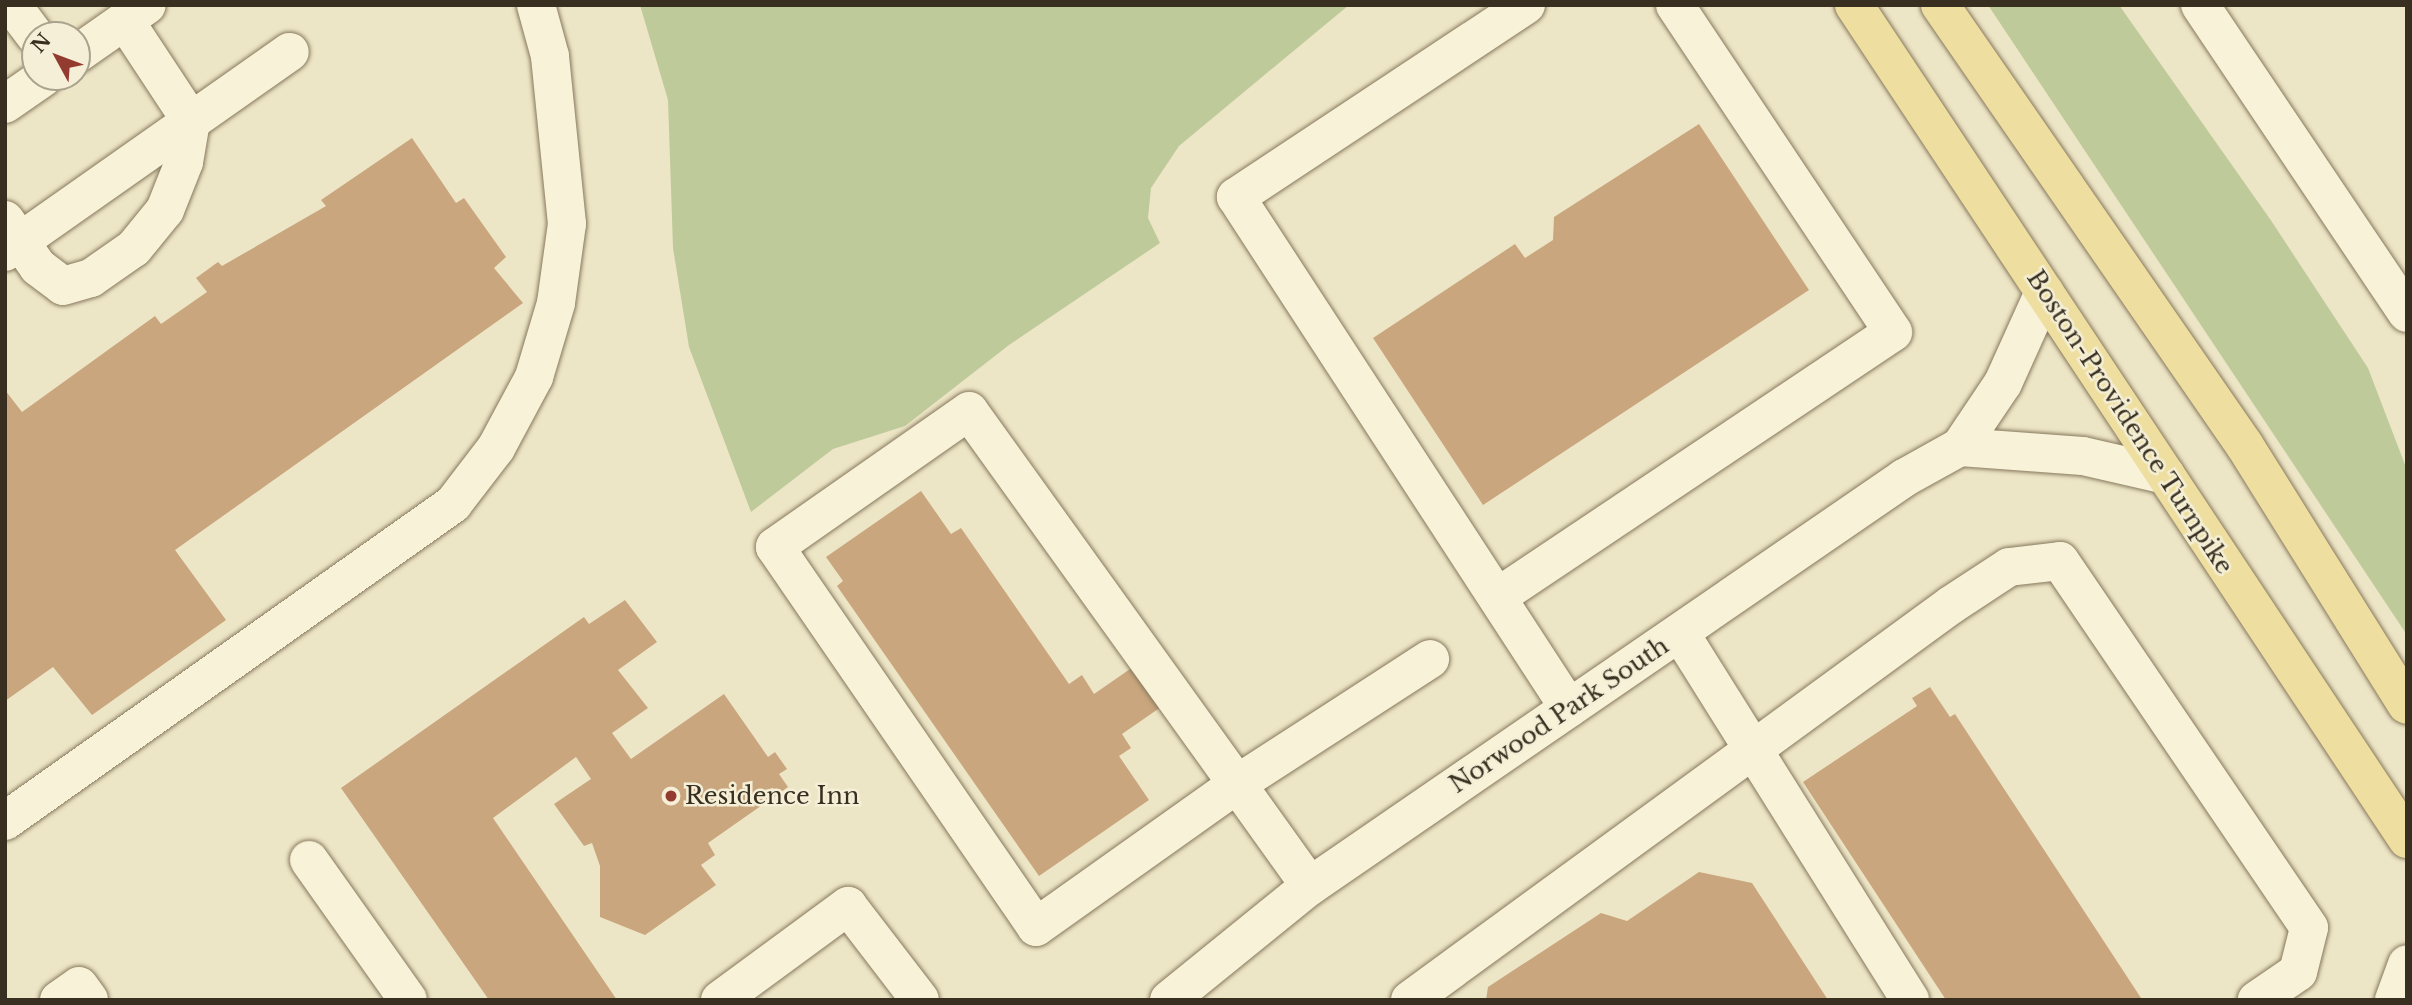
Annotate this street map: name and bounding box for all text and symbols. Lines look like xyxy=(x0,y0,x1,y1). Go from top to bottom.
north arrow xyxy=(21,21,91,91)
text: N xyxy=(27,29,56,57)
street label: Boston-Providence Turnpike xyxy=(2021,264,2239,580)
street label: Norwood Park South xyxy=(1444,631,1674,799)
place label: Residence Inn xyxy=(685,782,860,810)
marker: Residence Inn xyxy=(663,788,679,804)

